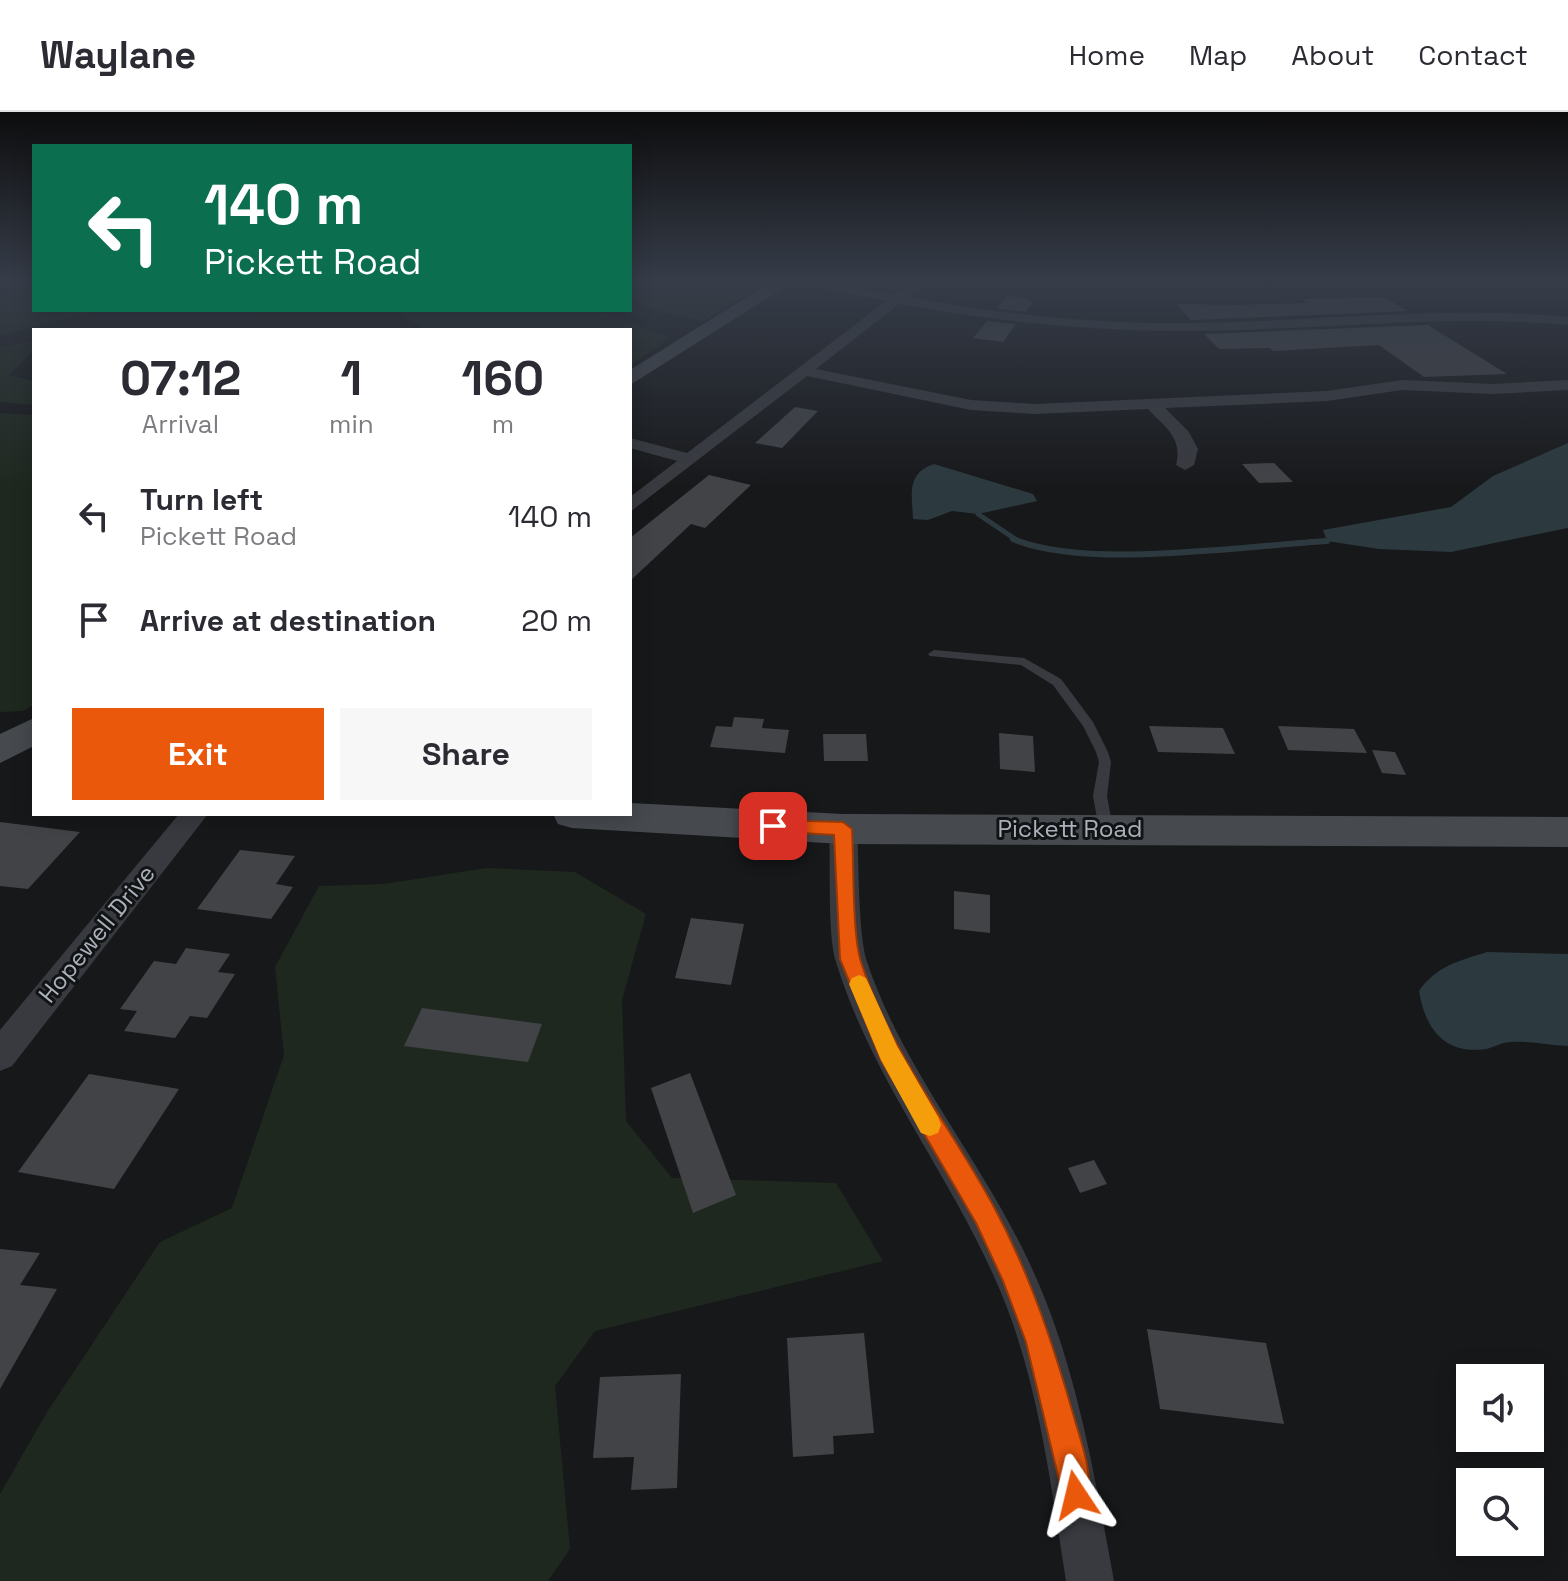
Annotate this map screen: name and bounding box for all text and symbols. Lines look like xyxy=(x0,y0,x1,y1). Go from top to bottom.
text: Waylane xyxy=(40,31,196,79)
text: Home xyxy=(1069,37,1145,73)
text: Map xyxy=(1189,37,1247,73)
text: About xyxy=(1291,37,1374,73)
text: Contact xyxy=(1418,37,1528,73)
text: 140 m xyxy=(204,169,363,240)
icon: left xyxy=(72,176,176,280)
text: Pickett Road xyxy=(204,239,421,285)
text: 07:12 xyxy=(120,348,241,409)
text: 1 xyxy=(341,348,362,409)
text: 160 xyxy=(462,348,544,409)
text: Arrival xyxy=(142,407,219,441)
text: min xyxy=(329,407,374,441)
text: m xyxy=(492,407,514,441)
text: Turn left xyxy=(140,480,263,519)
icon: left xyxy=(72,494,116,538)
text: 140 m xyxy=(508,497,592,536)
text: Pickett Road xyxy=(140,519,297,553)
icon: arrive xyxy=(72,598,116,642)
text: Arrive at destination xyxy=(140,601,436,640)
text: 20 m xyxy=(521,601,592,640)
button: Exit xyxy=(72,708,324,800)
button: Share xyxy=(340,708,592,800)
pin xyxy=(739,792,807,860)
icon: arrive xyxy=(751,804,795,848)
street label: Pickett Road xyxy=(998,813,1142,844)
street label: Hopewell Drive xyxy=(32,858,162,1009)
map controls xyxy=(1456,1364,1544,1556)
button: sound xyxy=(1456,1364,1544,1452)
position arrow xyxy=(1034,1453,1118,1537)
button: search xyxy=(1456,1468,1544,1556)

